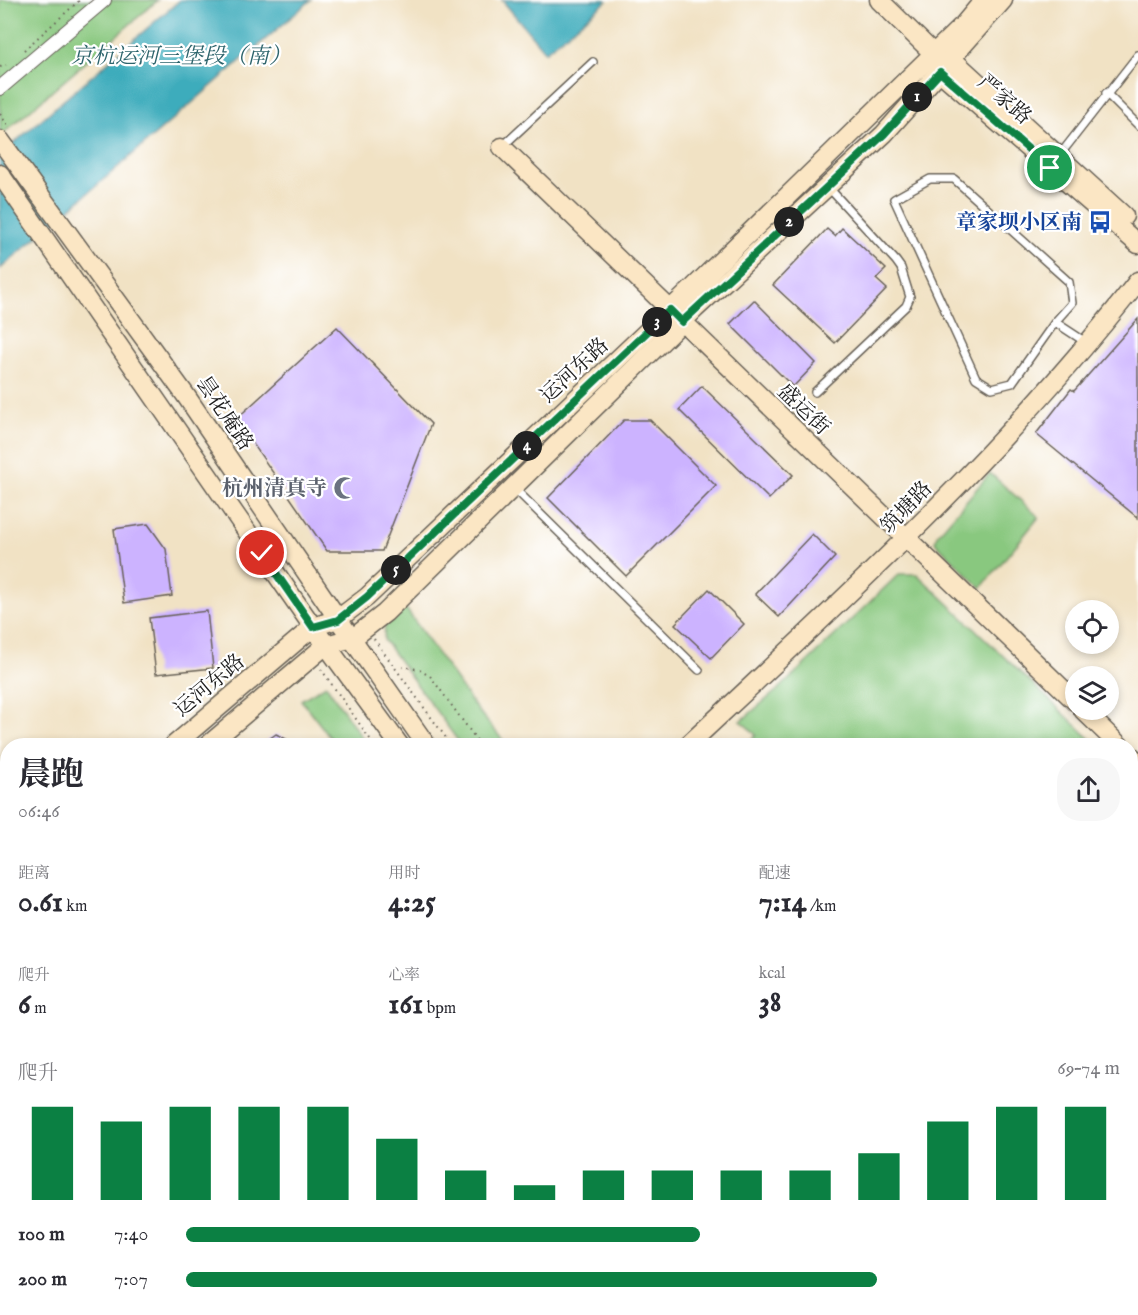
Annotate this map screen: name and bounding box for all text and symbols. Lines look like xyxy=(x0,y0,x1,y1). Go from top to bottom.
water label: 京杭运河三堡段（南） xyxy=(71,43,291,71)
street label: 严家路 xyxy=(971,69,1037,131)
pin: 1 xyxy=(902,82,932,112)
text: 1 xyxy=(914,87,920,107)
pin xyxy=(1024,142,1075,193)
icon: arrive xyxy=(1033,151,1066,184)
pin: 2 xyxy=(774,207,804,237)
bus stop icon: 章家坝小区南 xyxy=(1087,209,1113,235)
place label: 章家坝小区南 xyxy=(956,210,1082,237)
text: 2 xyxy=(785,212,793,232)
pin: 3 xyxy=(642,307,672,337)
text: 3 xyxy=(654,312,660,332)
street label: 运河东路 xyxy=(535,333,615,410)
street label: 昙花庵路 xyxy=(189,371,258,456)
street label: 盛运街 xyxy=(771,378,835,442)
pin: 4 xyxy=(512,431,542,461)
text: 4 xyxy=(523,436,531,456)
mosque icon: 杭州清真寺 xyxy=(332,475,358,501)
place label: 杭州清真寺 xyxy=(222,476,327,503)
street label: 筑塘路 xyxy=(875,476,939,540)
pin xyxy=(236,527,287,578)
icon: check xyxy=(245,536,278,569)
pin: 5 xyxy=(381,555,411,585)
text: 5 xyxy=(393,560,399,580)
map controls xyxy=(1065,600,1119,720)
button: locate xyxy=(1065,600,1119,654)
street label: 运河东路 xyxy=(169,649,251,723)
button: layers xyxy=(1065,666,1119,720)
text: 晨跑 xyxy=(18,755,84,797)
button: share xyxy=(1057,758,1120,821)
text: 06:46 xyxy=(18,799,60,824)
text: 距离 xyxy=(18,864,50,884)
text: 用时 xyxy=(388,864,420,884)
text: 配速 xyxy=(759,864,791,884)
text: 0.61 xyxy=(18,884,63,922)
text: 4:25 xyxy=(388,884,436,922)
text: 7:14 xyxy=(759,884,806,922)
text: km xyxy=(63,897,87,917)
text: /km xyxy=(806,897,836,917)
text: kcal xyxy=(759,964,785,984)
text: 爬升 xyxy=(18,966,50,986)
text: 心率 xyxy=(388,966,420,986)
text: 38 xyxy=(759,984,782,1022)
text: 6 xyxy=(18,986,31,1024)
text: 161 xyxy=(388,986,423,1024)
text: m xyxy=(31,999,47,1019)
text: bpm xyxy=(423,999,456,1019)
text: 69–74 m xyxy=(1057,1056,1120,1081)
text: 爬升 xyxy=(18,1061,58,1086)
text: 100 m xyxy=(18,1222,65,1247)
text: 7:40 xyxy=(114,1222,148,1247)
text: 200 m xyxy=(18,1267,67,1292)
text: 7:07 xyxy=(114,1267,148,1292)

